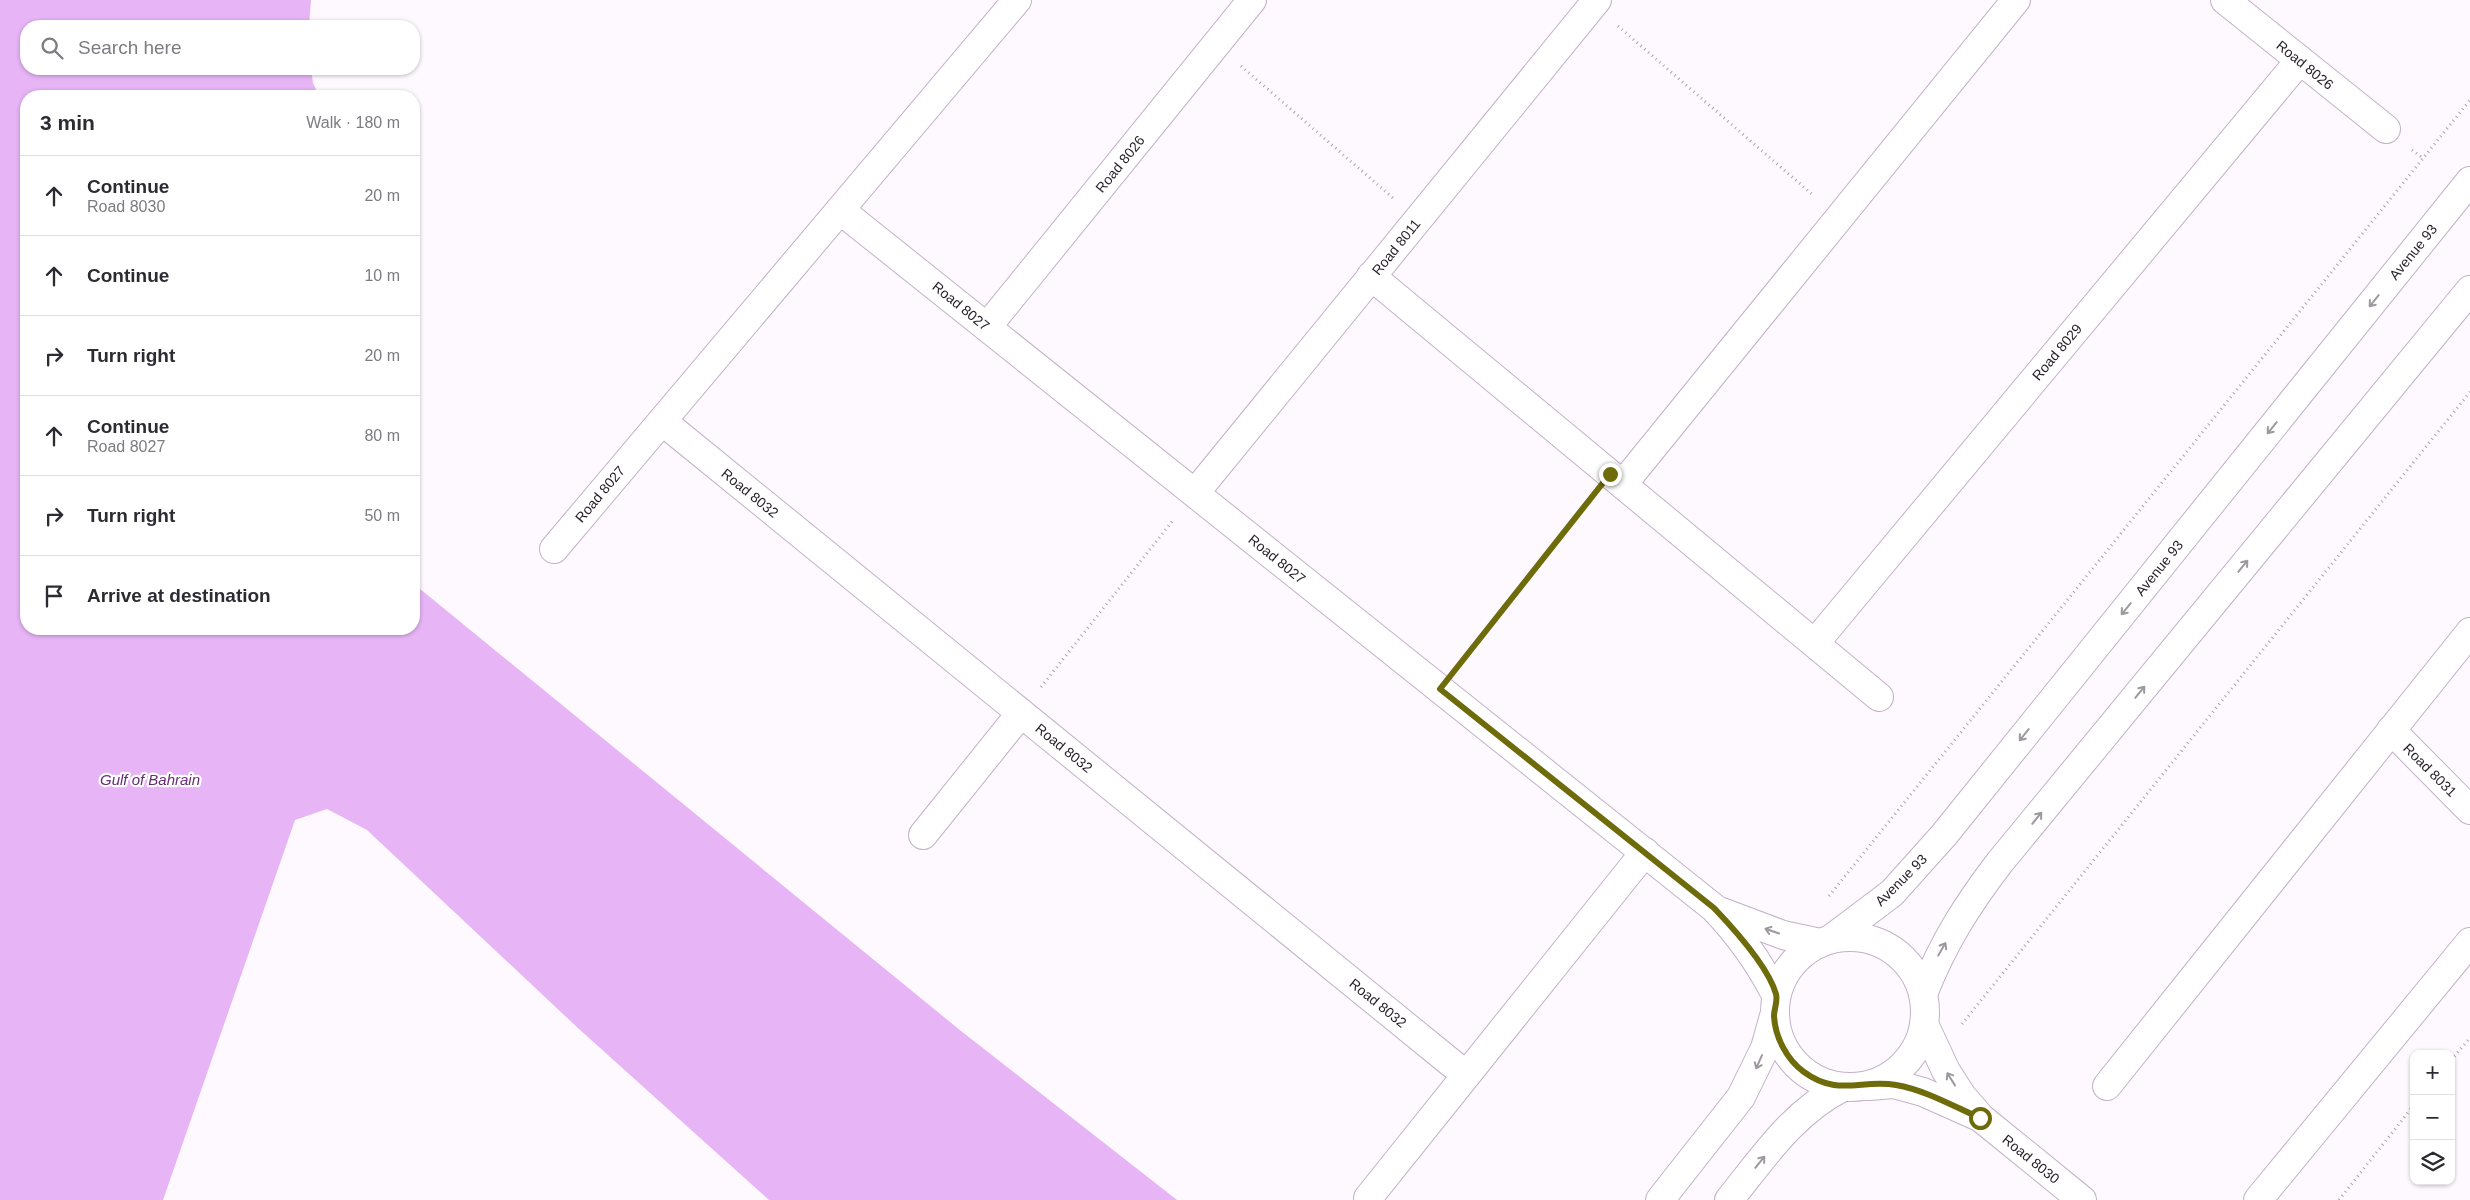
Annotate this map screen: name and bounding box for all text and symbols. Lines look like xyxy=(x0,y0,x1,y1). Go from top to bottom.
search box xyxy=(20,20,420,75)
icon: search xyxy=(38,34,66,62)
text: Search here xyxy=(78,37,182,58)
street label: Road 8026 xyxy=(2273,37,2337,93)
text: 3 min xyxy=(40,111,95,134)
text: Walk · 180 m xyxy=(306,114,400,131)
street label: Road 8026 xyxy=(1092,132,1148,196)
text: Continue xyxy=(87,176,169,197)
icon: ahead xyxy=(40,182,68,210)
text: 20 m xyxy=(364,187,400,204)
text: Road 8030 xyxy=(87,198,165,215)
street label: Road 8011 xyxy=(1369,216,1424,278)
street label: Avenue 93 xyxy=(2386,221,2440,283)
icon: ahead xyxy=(40,262,68,290)
text: Continue xyxy=(87,265,169,286)
text: 10 m xyxy=(364,267,400,284)
street label: Road 8027 xyxy=(929,278,993,334)
one-way arrow xyxy=(2368,294,2379,307)
street label: Road 8029 xyxy=(2029,320,2085,383)
icon: right xyxy=(40,342,68,370)
text: Turn right xyxy=(87,345,175,366)
text: 20 m xyxy=(364,347,400,364)
text: Continue xyxy=(87,416,169,437)
one-way arrow xyxy=(2266,421,2277,434)
icon: ahead xyxy=(40,422,68,450)
text: 80 m xyxy=(364,427,400,444)
text: Road 8027 xyxy=(87,438,165,455)
street label: Road 8027 xyxy=(572,462,628,525)
route end xyxy=(1599,463,1622,486)
street label: Road 8032 xyxy=(718,465,782,521)
icon: right xyxy=(40,502,68,530)
text: Turn right xyxy=(87,505,175,526)
text: 50 m xyxy=(364,507,400,524)
street label: Road 8027 xyxy=(1245,531,1309,587)
street label: Avenue 93 xyxy=(2132,537,2186,599)
one-way arrow xyxy=(2237,560,2248,573)
icon: arrive xyxy=(40,582,68,610)
text: Arrive at destination xyxy=(87,585,271,606)
one-way arrow xyxy=(2121,602,2132,615)
one-way arrow xyxy=(2134,686,2145,699)
street label: Road 8032 xyxy=(1032,720,1096,776)
one-way arrow xyxy=(2019,729,2030,742)
street label: Road 8031 xyxy=(2400,740,2460,800)
water label: Gulf of Bahrain xyxy=(100,771,200,788)
one-way arrow xyxy=(2031,811,2042,824)
street label: Avenue 93 xyxy=(1872,851,1930,909)
one-way arrow xyxy=(1765,926,1781,935)
one-way arrow xyxy=(1937,943,1947,957)
street label: Road 8032 xyxy=(1346,975,1410,1031)
map controls xyxy=(2410,1050,2455,1185)
button: + xyxy=(2410,1050,2455,1095)
one-way arrow xyxy=(1753,1054,1763,1069)
one-way arrow xyxy=(1946,1073,1956,1087)
button: − xyxy=(2410,1095,2455,1140)
route start xyxy=(1969,1107,1992,1130)
street label: Road 8030 xyxy=(1999,1131,2063,1187)
button: layers xyxy=(2410,1140,2455,1185)
one-way arrow xyxy=(1754,1156,1765,1169)

